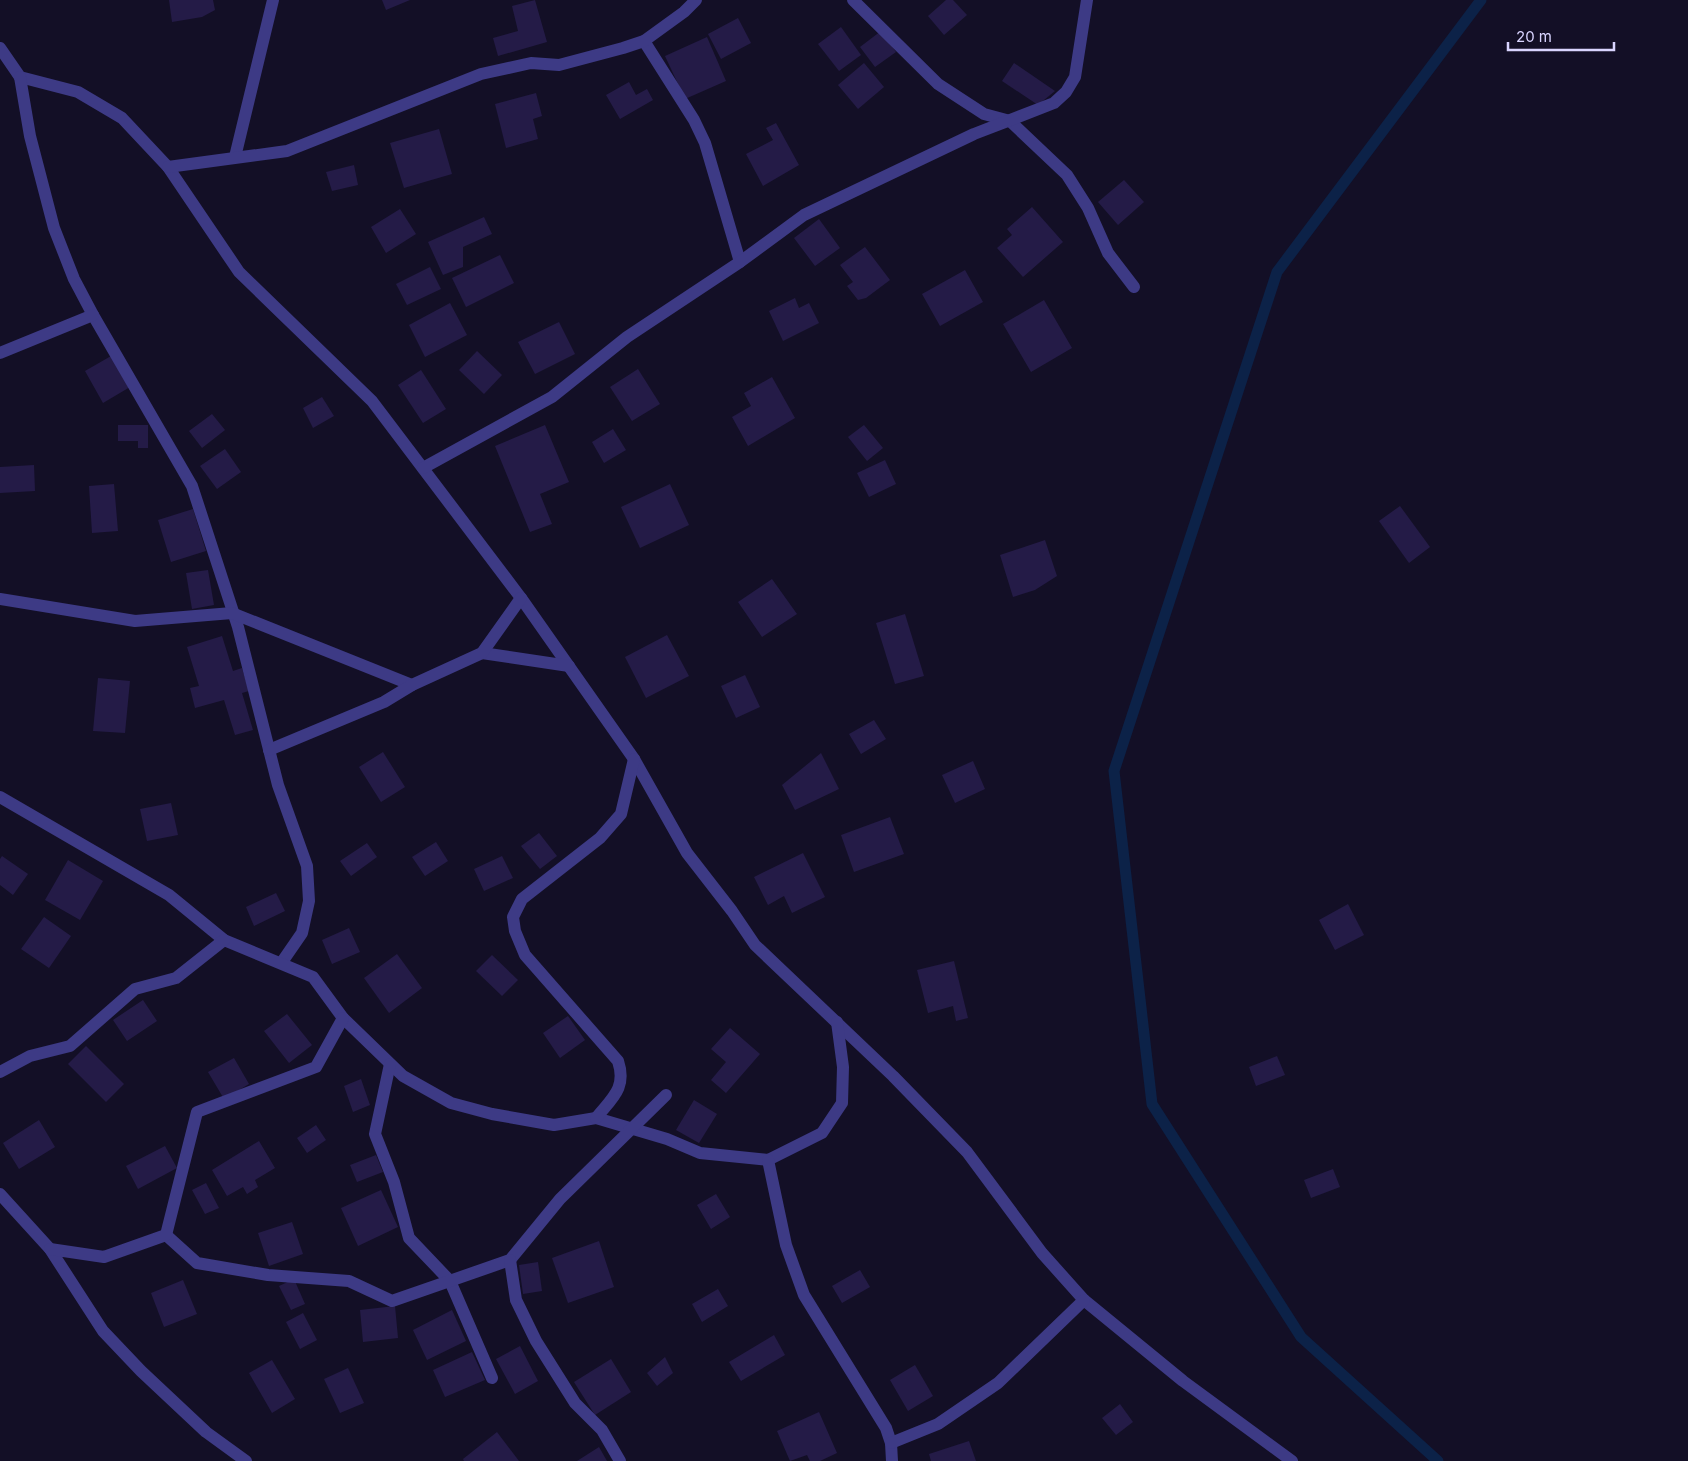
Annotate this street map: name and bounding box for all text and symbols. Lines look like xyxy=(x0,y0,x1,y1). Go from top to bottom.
scale bar xyxy=(1508,20,1614,52)
text: 20 m xyxy=(1516,27,1552,46)

